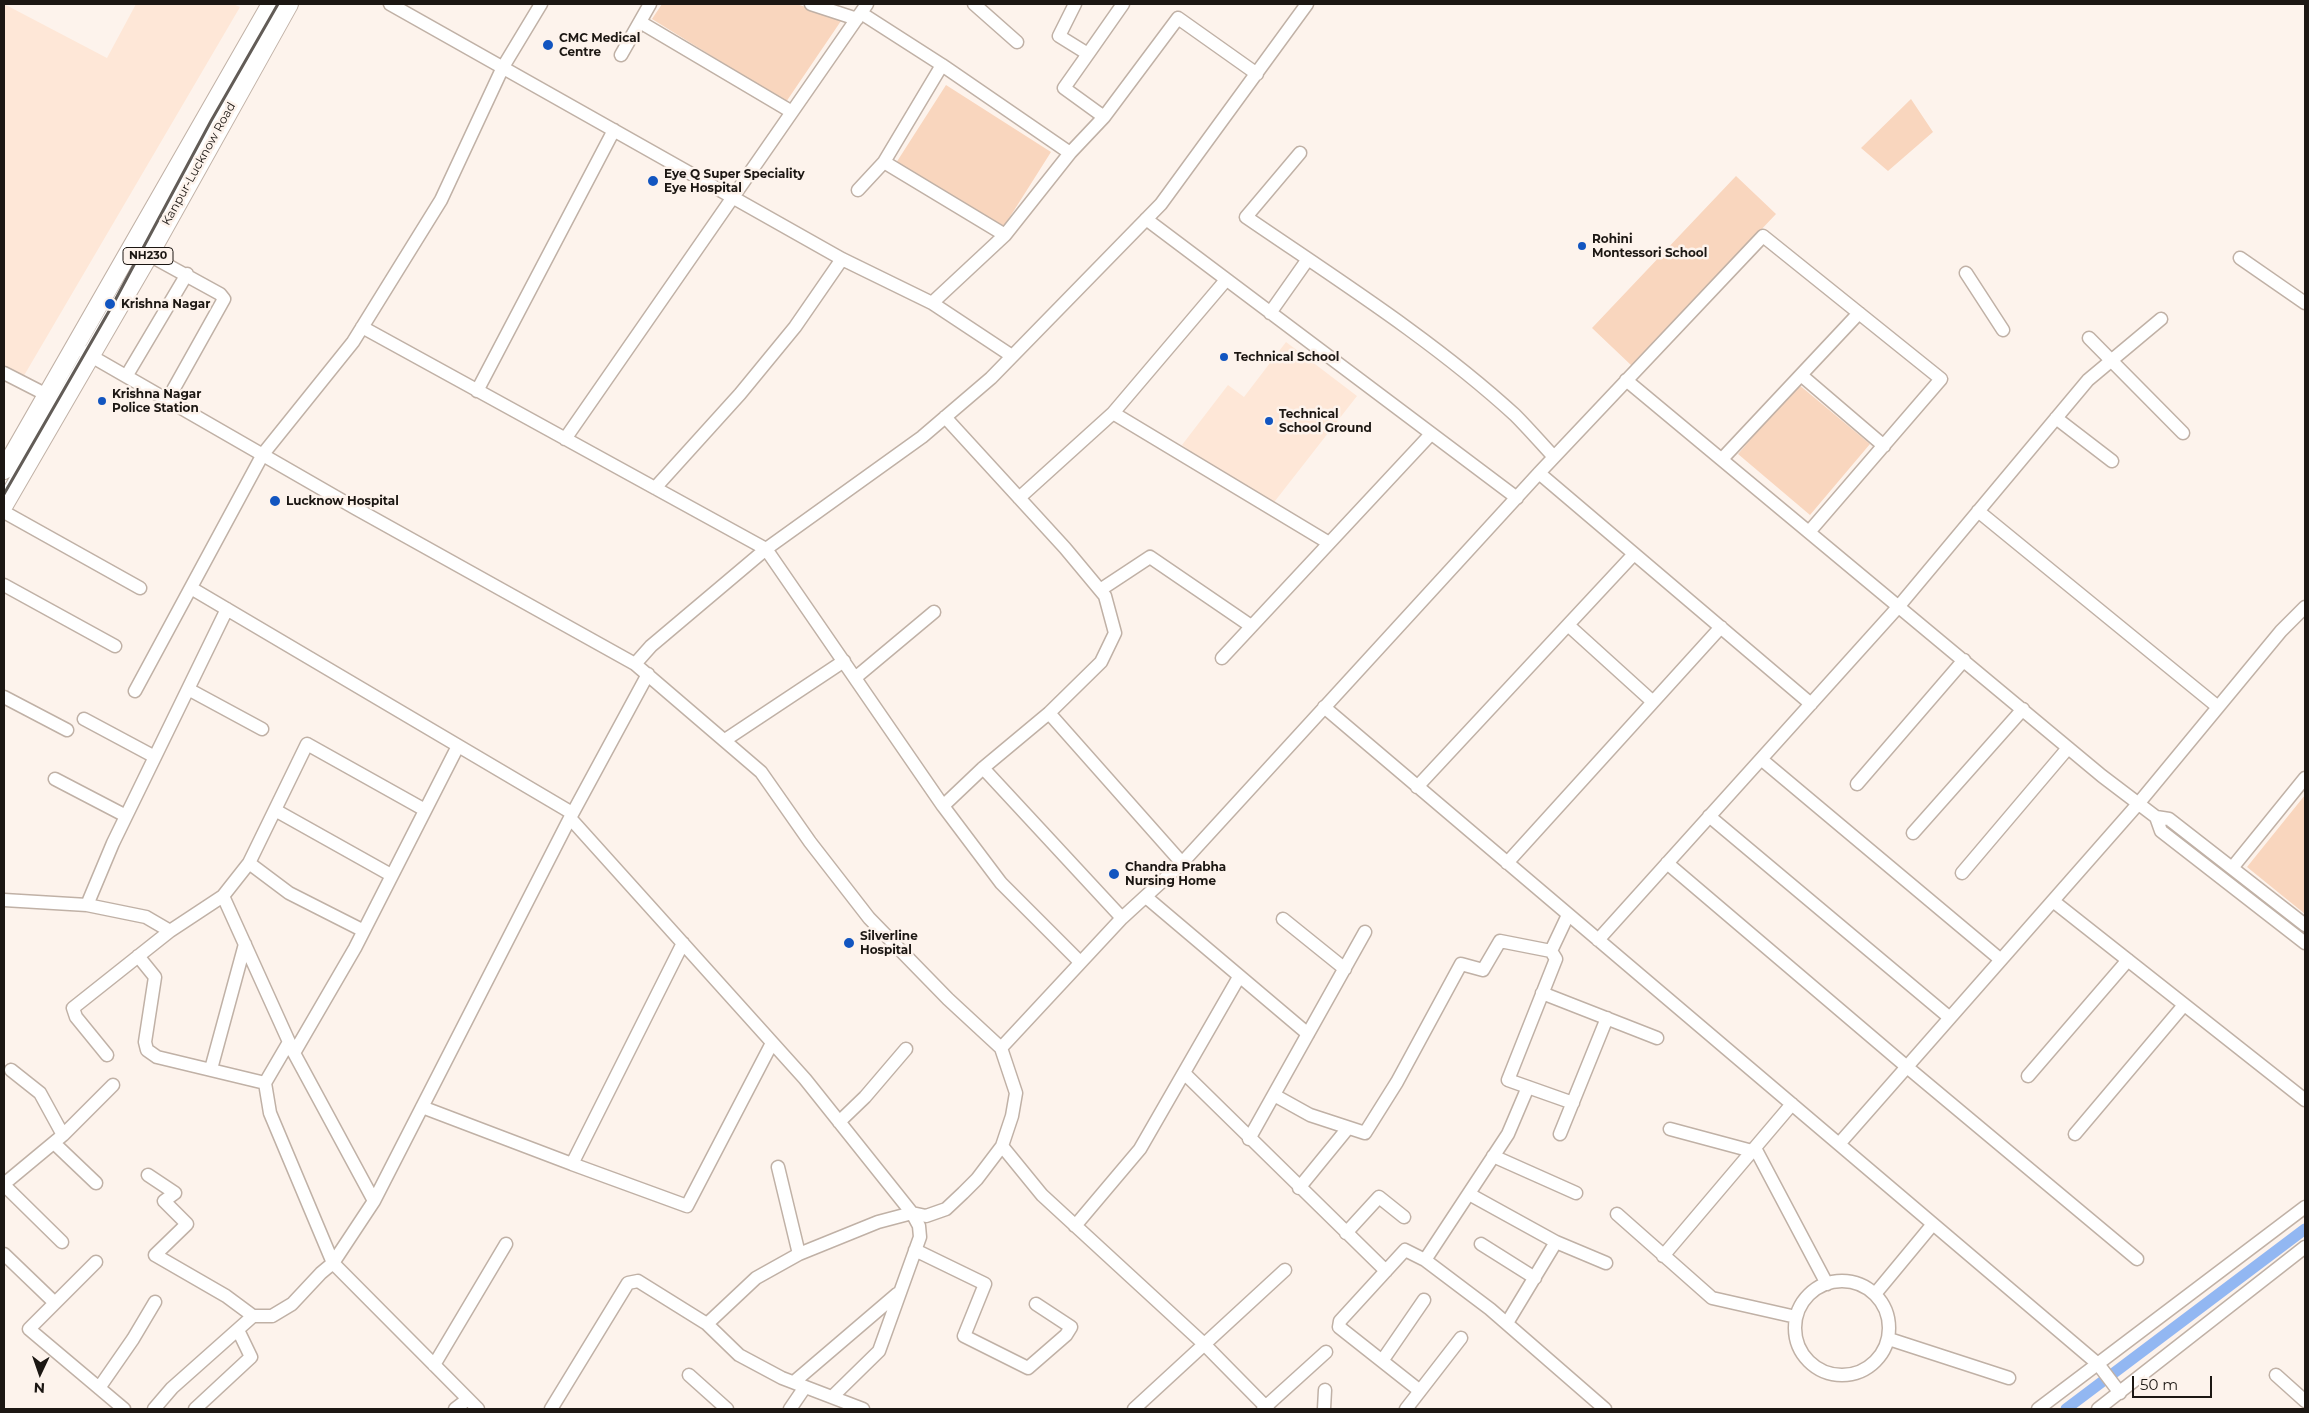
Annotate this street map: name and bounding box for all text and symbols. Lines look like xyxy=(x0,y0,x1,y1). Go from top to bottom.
place label: CMC Medical Centre xyxy=(559,31,640,59)
marker: CMC Medical Centre xyxy=(541,38,555,52)
street label: Kanpur-Lucknow Road xyxy=(159,100,239,228)
place label: Eye Q Super Speciality Eye Hospital xyxy=(664,167,805,195)
marker: Eye Q Super Speciality Eye Hospital xyxy=(646,174,660,188)
place label: Rohini Montessori School xyxy=(1592,232,1707,260)
marker: Rohini Montessori School xyxy=(1576,240,1588,252)
road number: NH230 xyxy=(123,248,173,264)
marker: Krishna Nagar xyxy=(103,297,117,311)
place label: Krishna Nagar xyxy=(121,297,210,311)
place label: Technical School xyxy=(1234,350,1339,364)
marker: Technical School xyxy=(1218,351,1230,363)
place label: Krishna Nagar Police Station xyxy=(112,387,201,415)
marker: Krishna Nagar Police Station xyxy=(96,395,108,407)
place label: Technical School Ground xyxy=(1279,407,1372,435)
marker: Technical School Ground xyxy=(1263,415,1275,427)
marker: Lucknow Hospital xyxy=(268,494,282,508)
place label: Lucknow Hospital xyxy=(286,494,399,508)
place label: Chandra Prabha Nursing Home xyxy=(1125,860,1226,888)
marker: Chandra Prabha Nursing Home xyxy=(1107,867,1121,881)
place label: Silverline Hospital xyxy=(860,929,918,957)
marker: Silverline Hospital xyxy=(842,936,856,950)
north arrow xyxy=(15,1348,65,1398)
scale bar xyxy=(2134,1366,2214,1398)
text: 50 m xyxy=(2140,1375,2178,1394)
text: N xyxy=(33,1379,45,1397)

